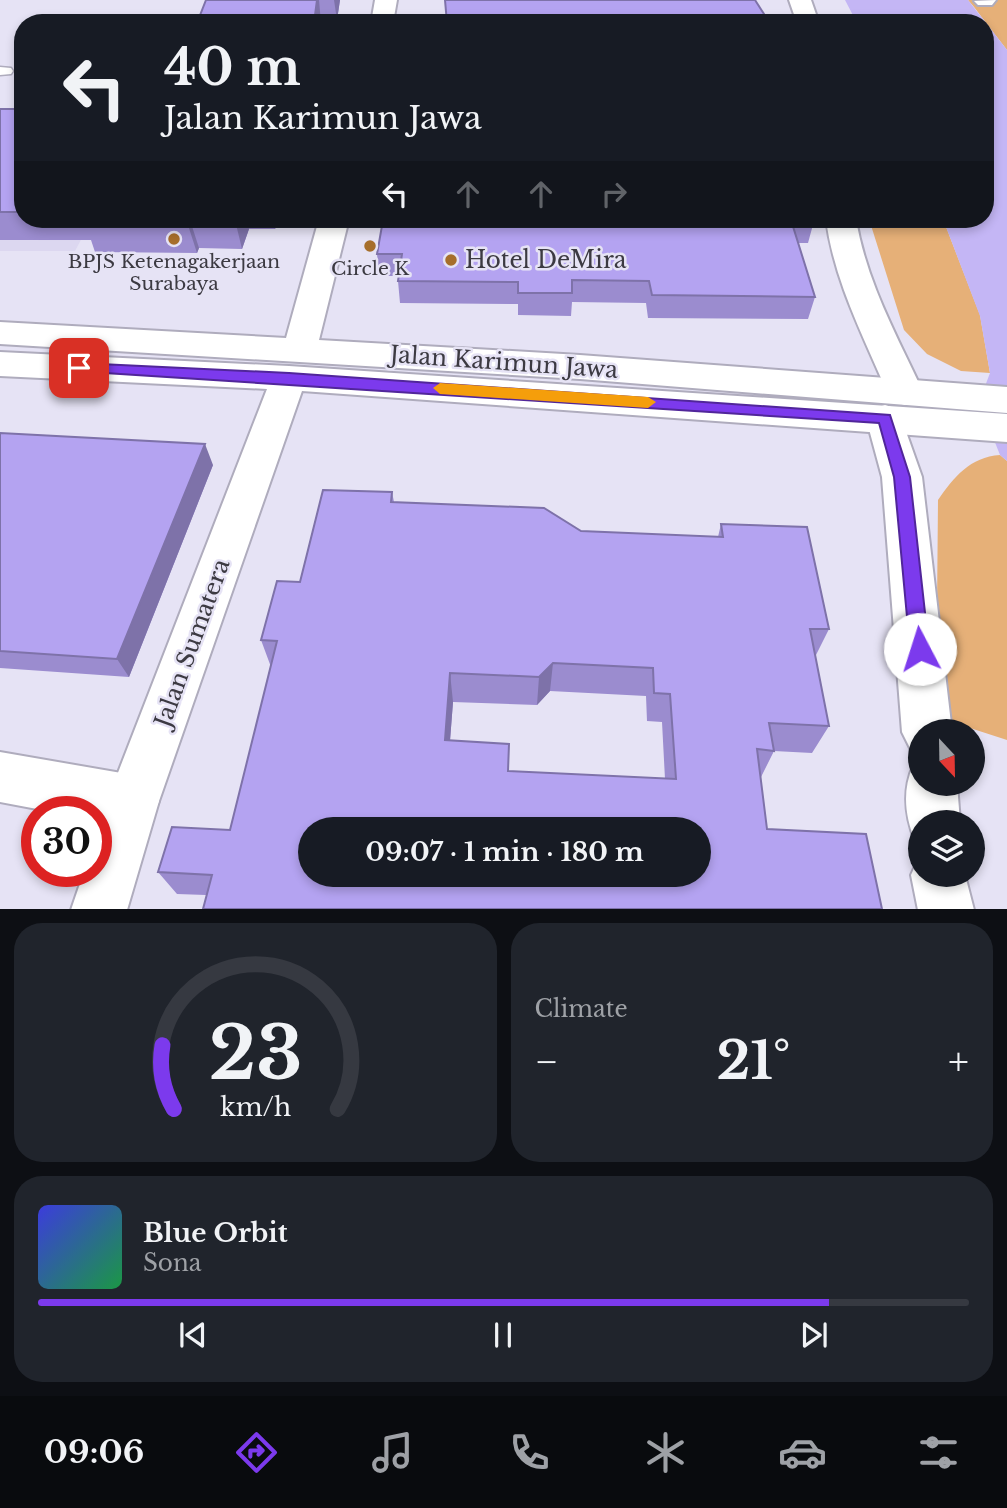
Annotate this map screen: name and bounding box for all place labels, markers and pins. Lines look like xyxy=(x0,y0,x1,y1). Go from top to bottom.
marker: BPJS Ketenagakerjaan Surabaya xyxy=(166,231,182,247)
marker: Circle K xyxy=(362,238,378,254)
place label: Hotel DeMira xyxy=(465,246,627,274)
place label: BPJS Ketenagakerjaan Surabaya xyxy=(68,250,280,295)
marker: Hotel DeMira xyxy=(443,252,459,268)
place label: Circle K xyxy=(331,257,410,280)
pin xyxy=(49,338,109,398)

